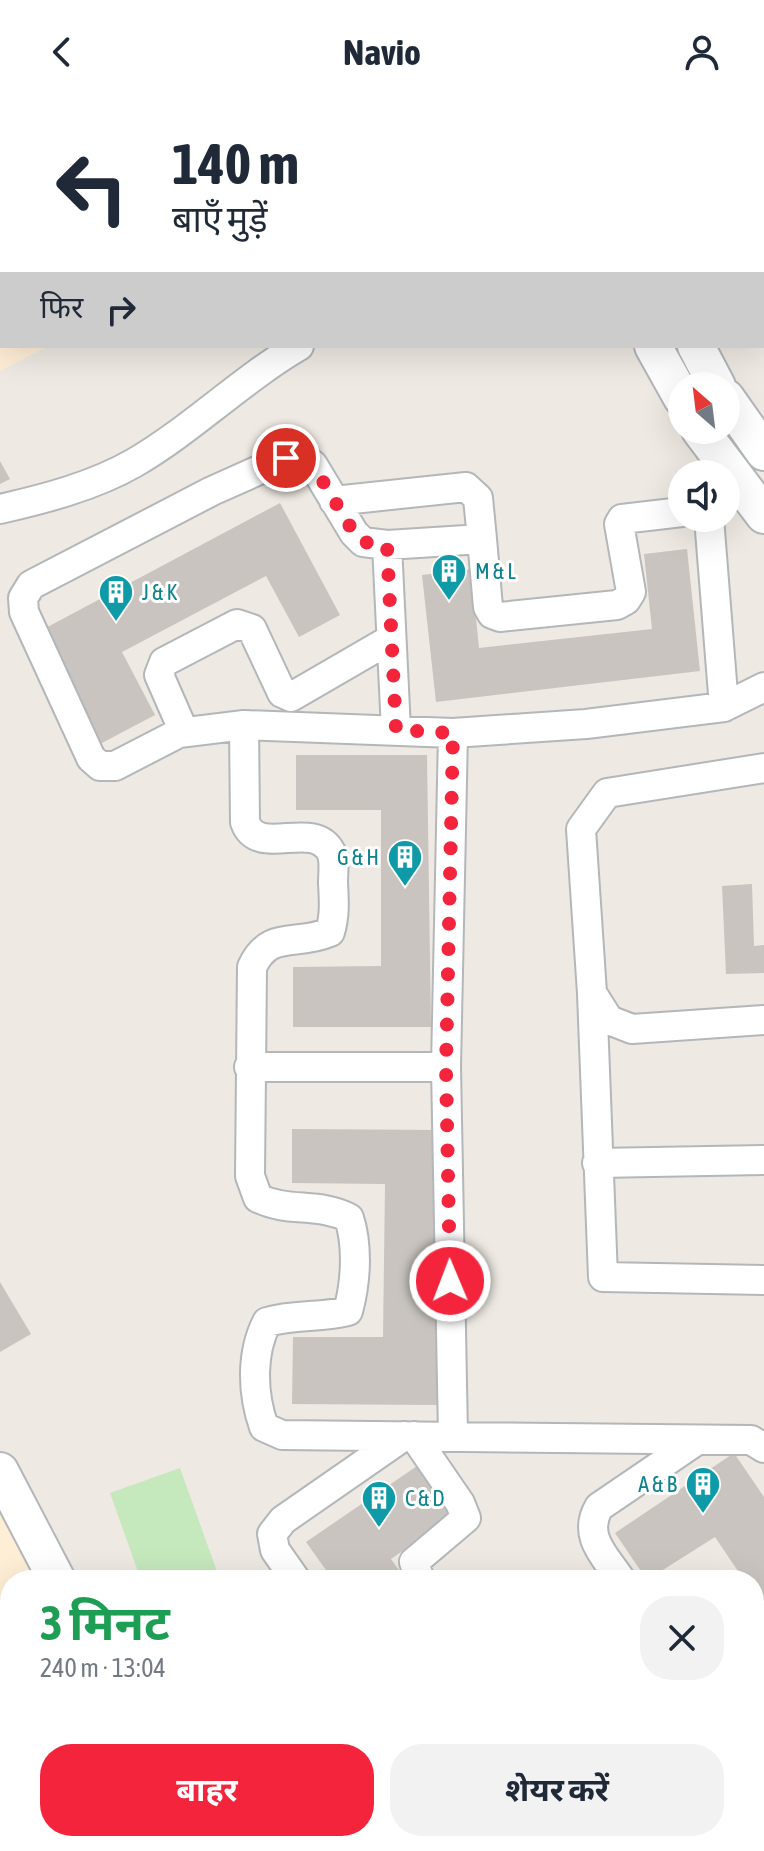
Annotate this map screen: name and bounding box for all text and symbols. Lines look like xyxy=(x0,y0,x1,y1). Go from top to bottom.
icon: back xyxy=(40,30,84,74)
icon: person xyxy=(680,30,724,74)
text: Navio xyxy=(343,31,421,73)
text: 140 m xyxy=(172,132,299,196)
icon: left xyxy=(40,136,144,240)
text: बाएँ मुड़ें xyxy=(172,198,268,240)
icon: right xyxy=(99,288,143,332)
text: फिर xyxy=(40,290,83,324)
north arrow xyxy=(668,372,740,444)
map controls xyxy=(668,372,740,532)
pin xyxy=(252,424,320,492)
icon: arrive xyxy=(264,436,308,480)
button: sound xyxy=(668,460,740,532)
building icon: M & L xyxy=(430,552,468,602)
place label: M & L xyxy=(475,558,516,584)
building icon: J & K xyxy=(97,573,135,623)
place label: J & K xyxy=(142,579,178,605)
building icon: G & H xyxy=(386,838,424,888)
place label: G & H xyxy=(337,844,379,870)
position arrow xyxy=(408,1239,492,1323)
building icon: A & B xyxy=(684,1465,722,1515)
place label: A & B xyxy=(638,1471,678,1497)
building icon: C & D xyxy=(360,1479,398,1529)
place label: C & D xyxy=(405,1485,445,1511)
text: 3 मिनट xyxy=(40,1595,170,1650)
button: close xyxy=(640,1596,724,1680)
text: 240 m · 13:04 xyxy=(40,1653,166,1683)
button: बाहर xyxy=(40,1744,374,1836)
button: शेयर करें xyxy=(390,1744,724,1836)

